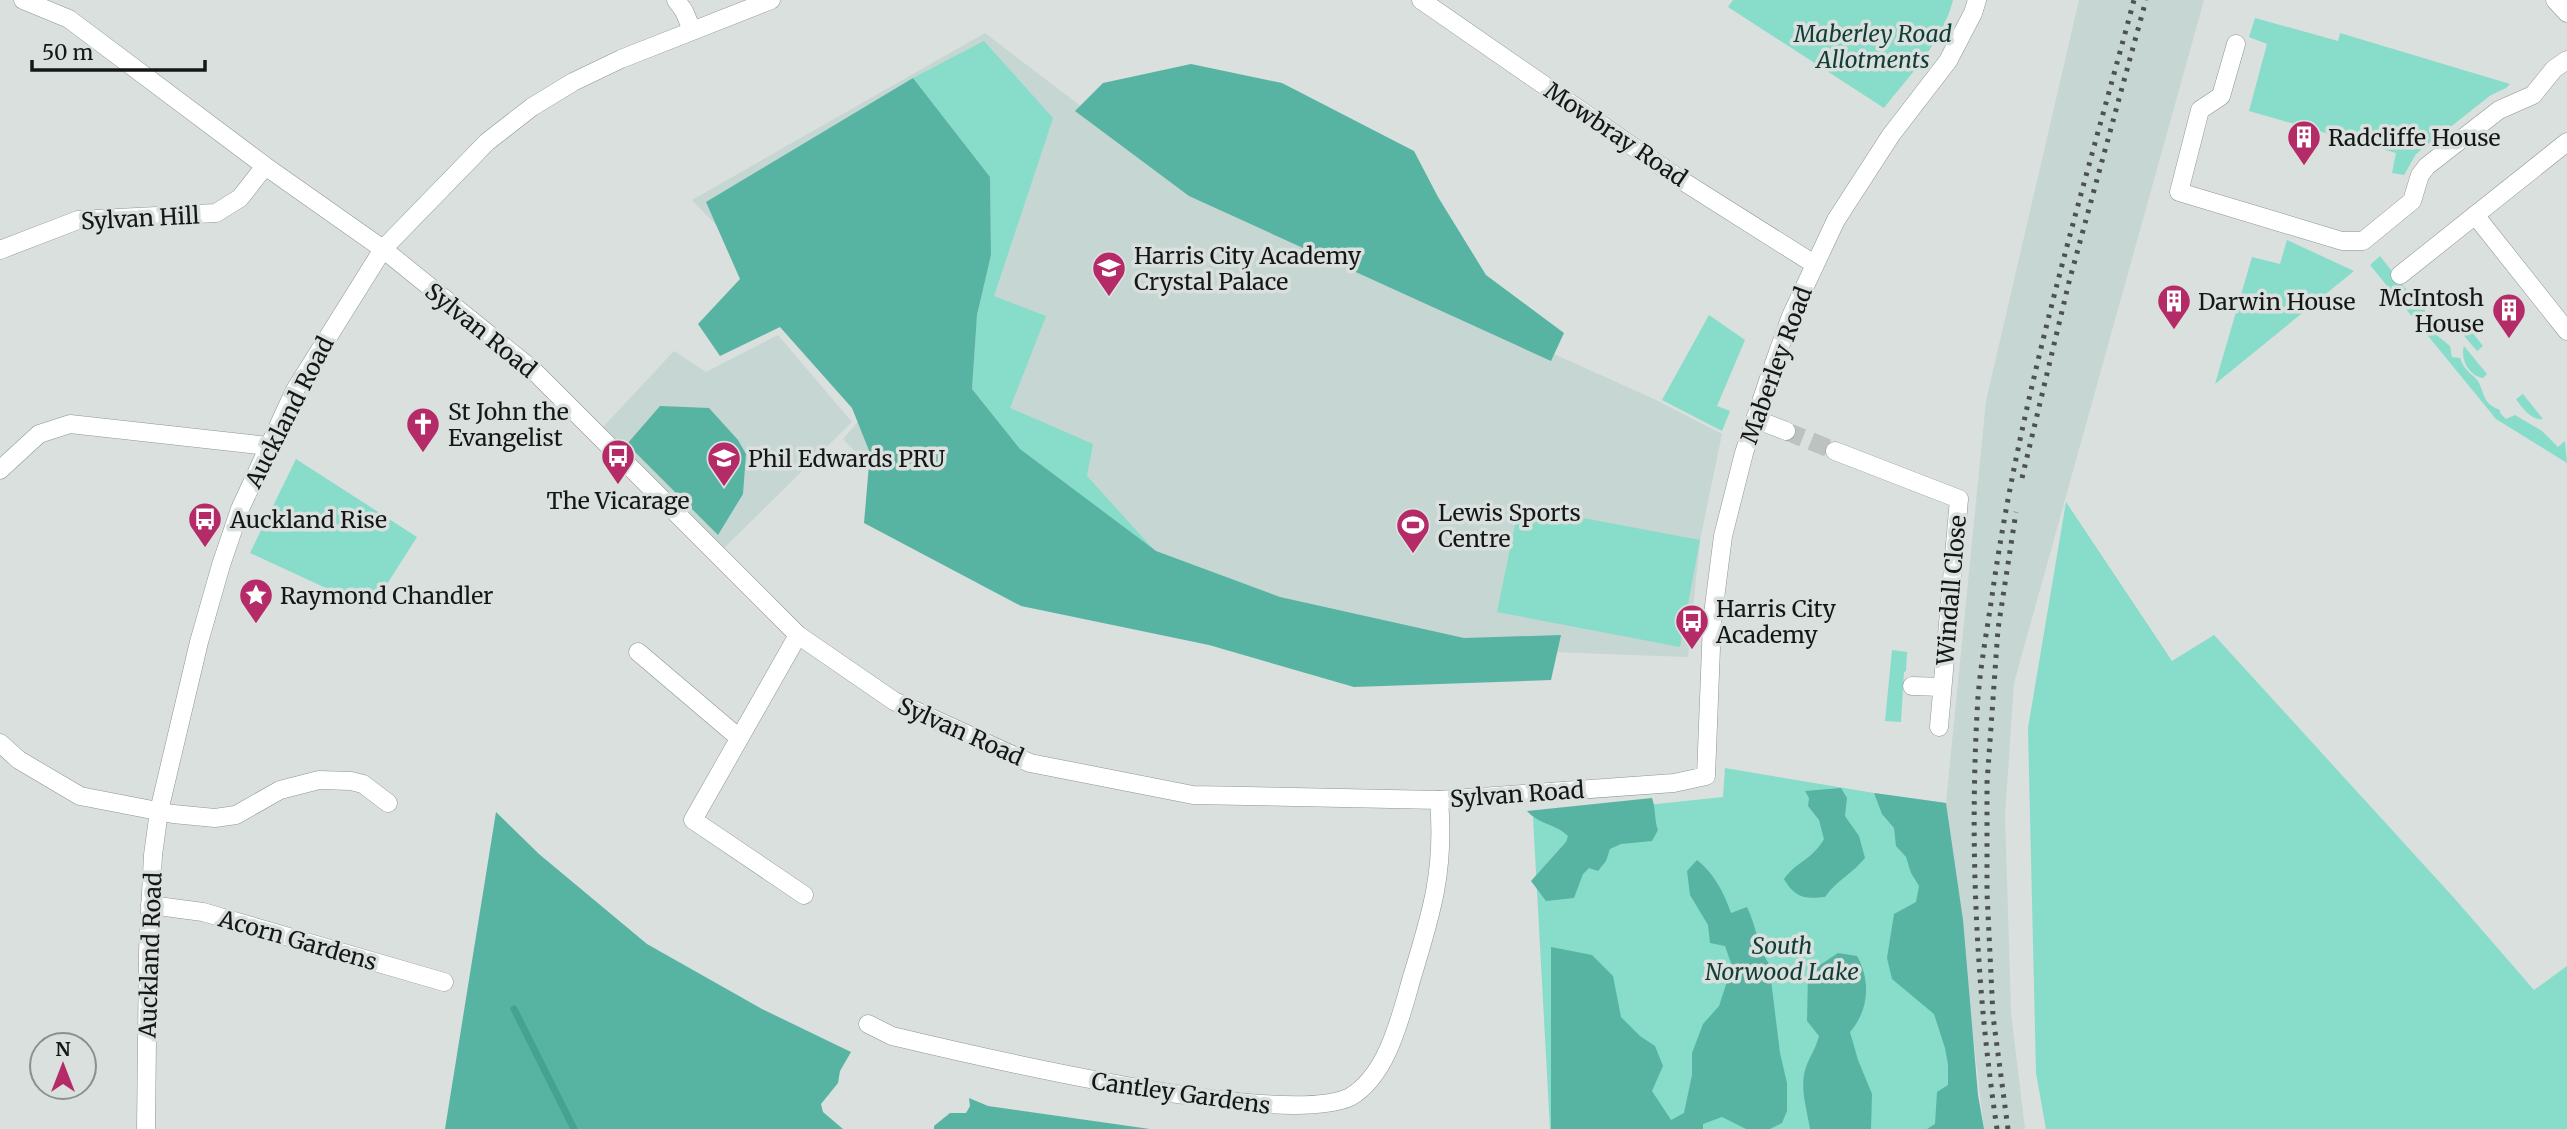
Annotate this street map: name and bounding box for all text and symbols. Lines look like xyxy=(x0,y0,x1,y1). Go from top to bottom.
park label: Maberley Road Allotments xyxy=(1793,19,1953,74)
scale bar xyxy=(32,28,205,72)
text: 50 m xyxy=(42,39,93,66)
street label: Mowbray Road xyxy=(1539,76,1693,192)
building icon: Radcliffe House xyxy=(2285,118,2323,167)
place label: Radcliffe House xyxy=(2328,123,2501,152)
street label: Sylvan Hill xyxy=(80,200,200,236)
place label: Harris City Academy Crystal Palace xyxy=(1134,241,1362,296)
school or university icon: Harris City Academy Crystal Palace xyxy=(1090,249,1128,298)
street label: Sylvan Road xyxy=(420,276,543,384)
street label: Maberley Road xyxy=(1734,282,1818,447)
building icon: Darwin House xyxy=(2155,282,2193,331)
place label: McIntosh House xyxy=(2379,283,2484,338)
place label: Darwin House xyxy=(2198,287,2356,316)
building icon: McIntosh House xyxy=(2490,291,2528,340)
street label: Auckland Road xyxy=(238,331,340,493)
place label: St John the Evangelist xyxy=(448,397,569,452)
church icon: St John the Evangelist xyxy=(404,405,442,454)
bus stop icon: The Vicarage xyxy=(599,437,637,486)
school or university icon: Phil Edwards PRU xyxy=(705,439,743,488)
place label: Phil Edwards PRU xyxy=(748,444,945,473)
place label: The Vicarage xyxy=(546,486,690,515)
place label: Lewis Sports Centre xyxy=(1438,498,1581,553)
bus stop icon: Auckland Rise xyxy=(186,500,224,549)
place label: Auckland Rise xyxy=(229,505,387,534)
sports icon: Lewis Sports Centre xyxy=(1394,506,1432,555)
street label: Windall Close xyxy=(1930,514,1972,667)
place icon: Raymond Chandler xyxy=(237,576,275,625)
place label: Raymond Chandler xyxy=(280,581,493,610)
place label: Harris City Academy xyxy=(1715,594,1837,649)
bus stop icon: Harris City Academy xyxy=(1673,602,1711,651)
street label: Sylvan Road xyxy=(894,690,1028,772)
street label: Sylvan Road xyxy=(1449,775,1585,813)
street label: Auckland Road xyxy=(133,871,167,1039)
street label: Acorn Gardens xyxy=(215,903,380,976)
park label: South Norwood Lake xyxy=(1705,931,1859,986)
north arrow xyxy=(28,1031,98,1101)
text: N xyxy=(55,1037,71,1061)
street label: Cantley Gardens xyxy=(1090,1066,1272,1120)

